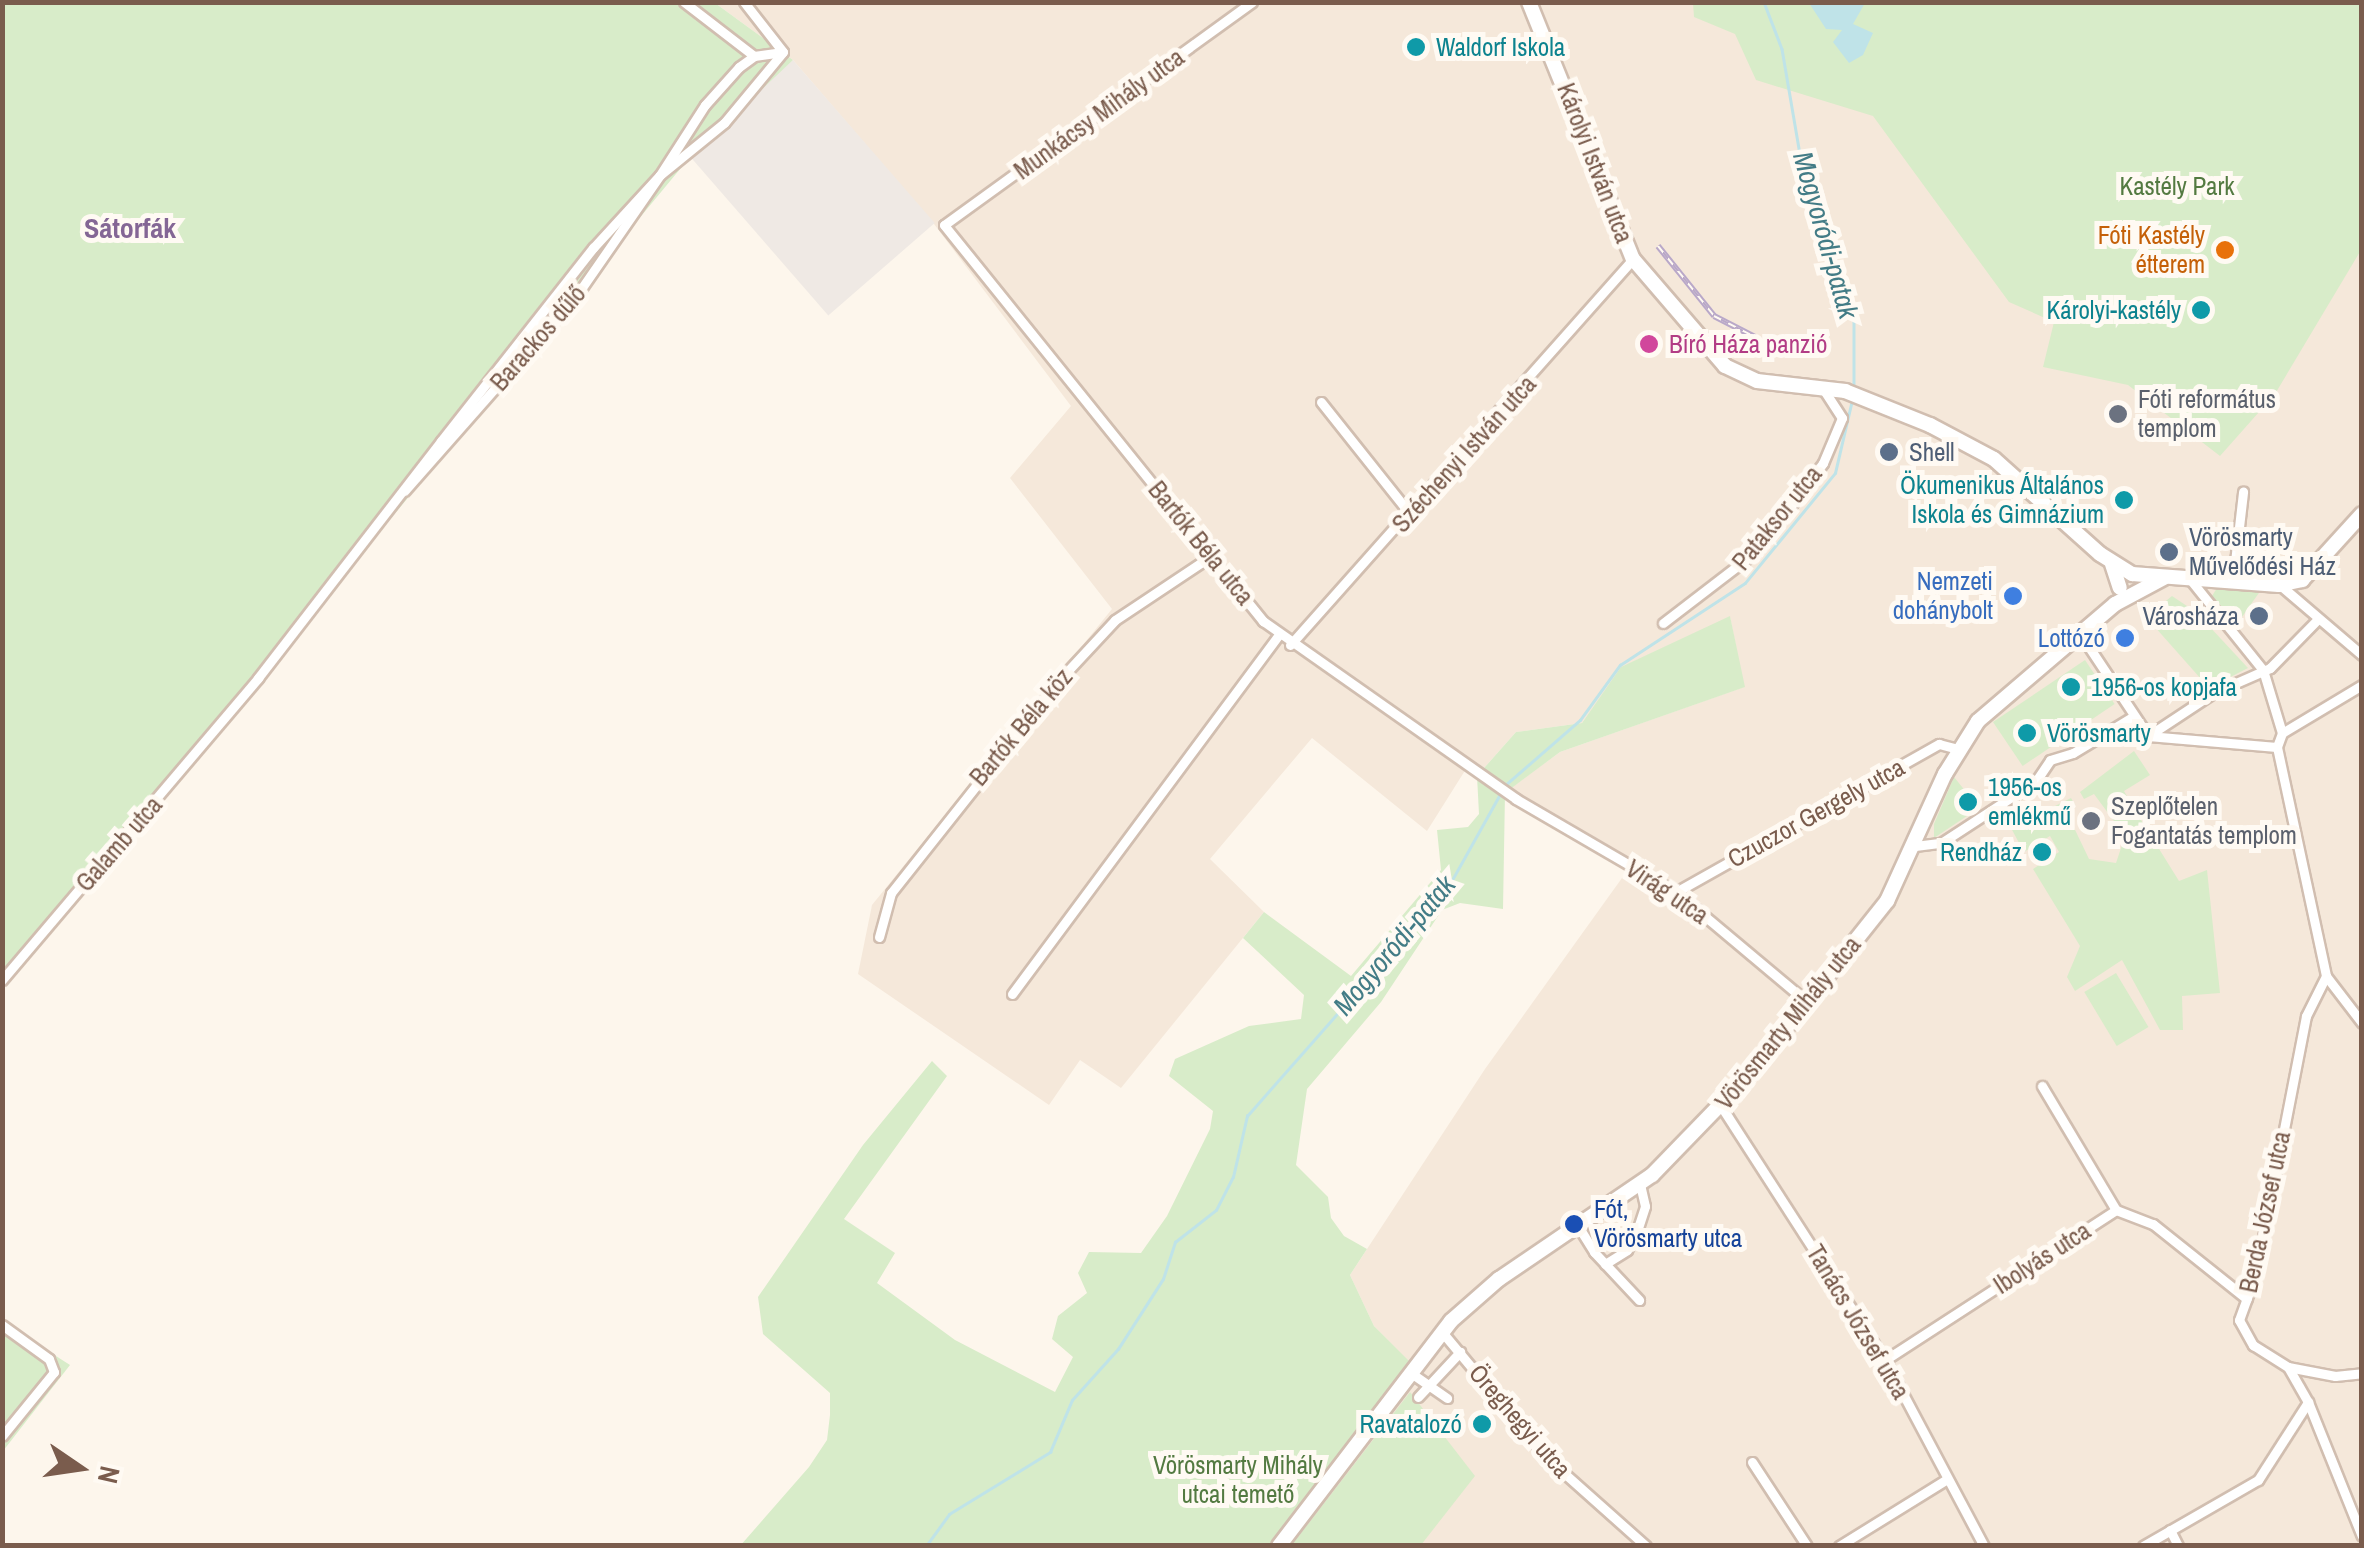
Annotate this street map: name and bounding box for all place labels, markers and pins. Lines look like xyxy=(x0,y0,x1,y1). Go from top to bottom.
place label: Waldorf Iskola xyxy=(1436,32,1565,62)
marker: Waldorf Iskola xyxy=(1405,36,1427,58)
place label: Fóti Kastély étterem xyxy=(2098,221,2205,280)
marker: Fóti Kastély étterem xyxy=(2214,239,2236,261)
place label: Károlyi-kastély xyxy=(2047,295,2181,325)
marker: Károlyi-kastély xyxy=(2190,299,2212,321)
place label: Bíró Háza panzió xyxy=(1669,329,1827,359)
marker: Bíró Háza panzió xyxy=(1638,333,1660,355)
place label: Fóti református templom xyxy=(2138,385,2276,444)
marker: Fóti református templom xyxy=(2107,403,2129,425)
place label: Shell xyxy=(1909,437,1955,467)
marker: Shell xyxy=(1878,441,1900,463)
place label: Ökumenikus Általános Iskola és Gimnázium xyxy=(1899,471,2104,530)
marker: Ökumenikus Általános Iskola és Gimnázium xyxy=(2113,489,2135,511)
place label: Vörösmarty Művelődési Ház xyxy=(2189,523,2336,582)
marker: Vörösmarty Művelődési Ház xyxy=(2158,541,2180,563)
place label: Nemzeti dohánybolt xyxy=(1893,567,1993,626)
marker: Nemzeti dohánybolt xyxy=(2002,585,2024,607)
place label: Városháza xyxy=(2143,601,2239,631)
marker: Városháza xyxy=(2248,605,2270,627)
place label: Lottózó xyxy=(2038,623,2105,653)
marker: Lottózó xyxy=(2114,627,2136,649)
place label: 1956-os kopjafa xyxy=(2091,672,2237,702)
marker: 1956-os kopjafa xyxy=(2060,676,2082,698)
place label: Vörösmarty xyxy=(2047,718,2151,748)
marker: Vörösmarty xyxy=(2016,722,2038,744)
place label: 1956-os emlékmű xyxy=(1988,773,2071,832)
marker: 1956-os emlékmű xyxy=(1957,791,1979,813)
place label: Szeplőtelen Fogantatás templom xyxy=(2111,792,2297,851)
marker: Szeplőtelen Fogantatás templom xyxy=(2080,810,2102,832)
place label: Rendház xyxy=(1940,837,2022,867)
marker: Rendház xyxy=(2031,841,2053,863)
place label: Fót, Vörösmarty utca xyxy=(1594,1195,1742,1254)
marker: Fót, Vörösmarty utca xyxy=(1563,1213,1585,1235)
place label: Ravatalozó xyxy=(1359,1409,1462,1439)
marker: Ravatalozó xyxy=(1471,1413,1493,1435)

